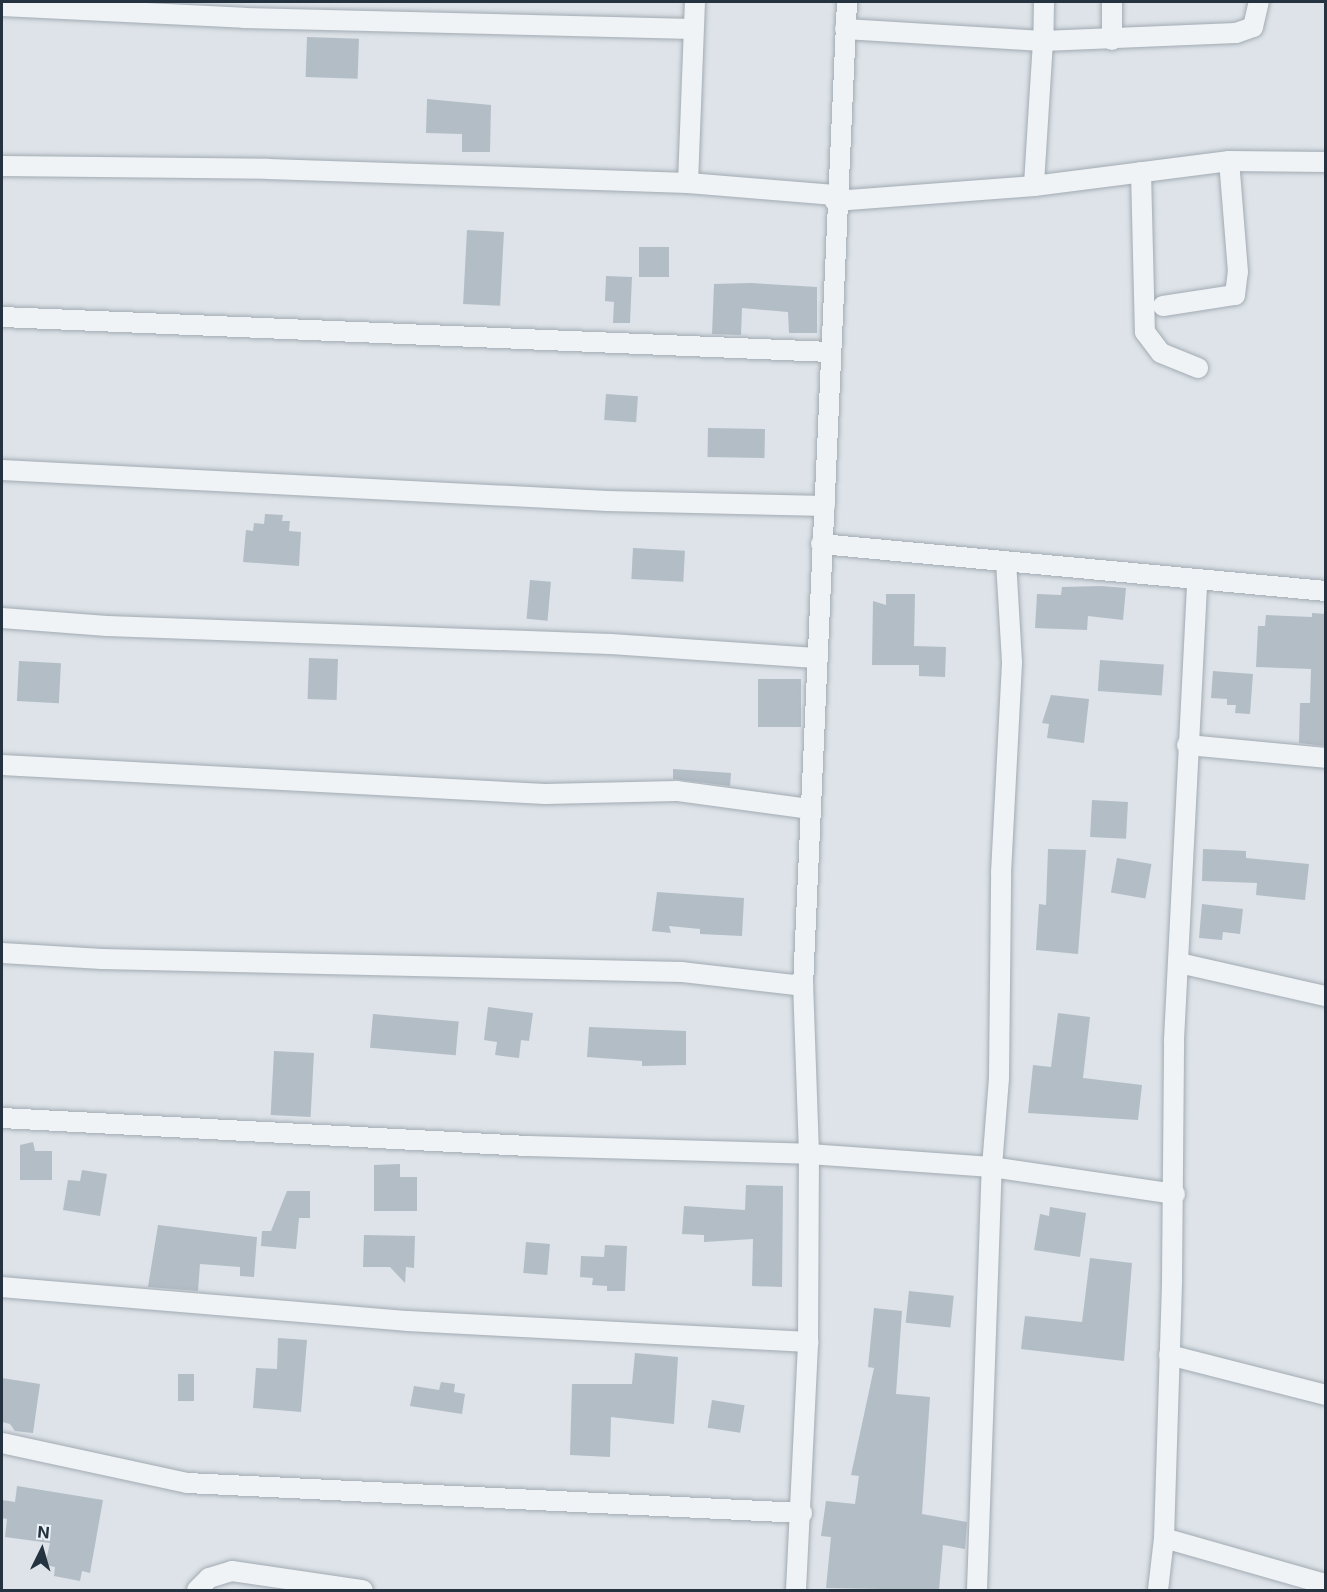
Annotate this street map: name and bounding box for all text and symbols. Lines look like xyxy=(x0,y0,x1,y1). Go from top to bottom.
north arrow xyxy=(12,1520,72,1580)
text: N xyxy=(37,1522,51,1543)

